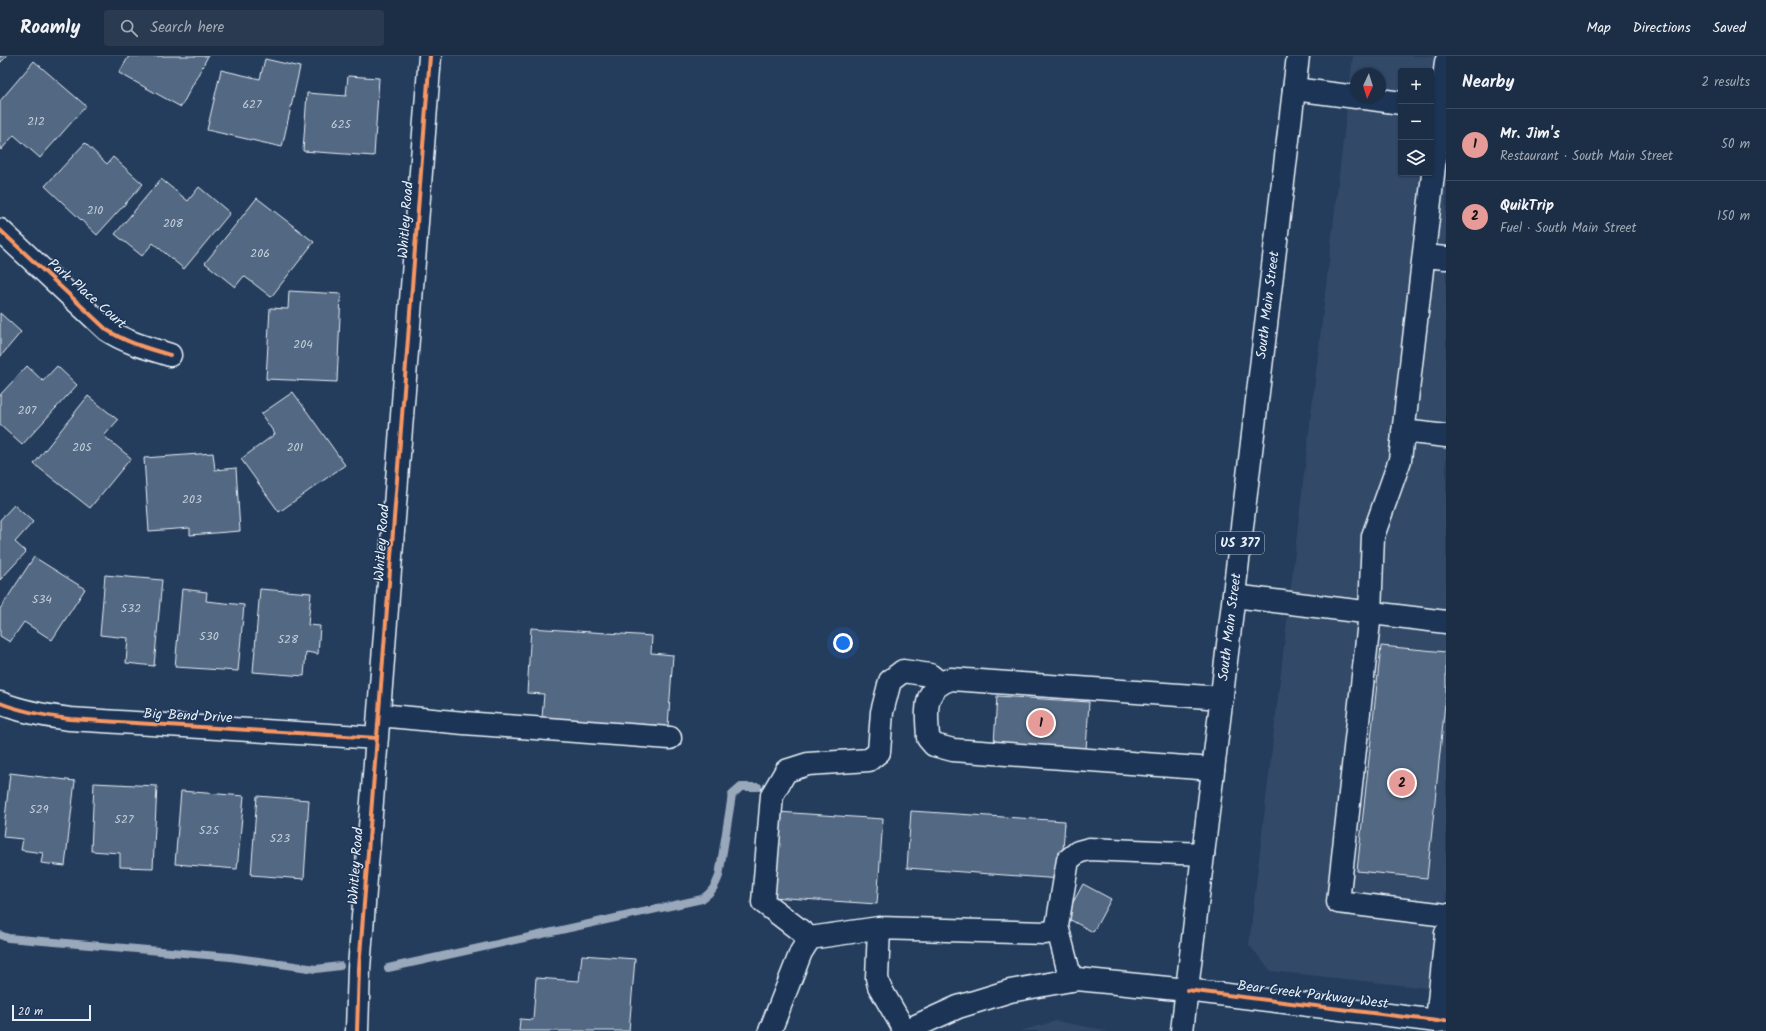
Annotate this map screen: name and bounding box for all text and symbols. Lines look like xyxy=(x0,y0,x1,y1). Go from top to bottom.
search box xyxy=(104,10,384,46)
text: Roamly xyxy=(20,13,80,43)
text: Search here xyxy=(150,16,224,40)
icon: search xyxy=(118,17,140,39)
text: Map xyxy=(1586,17,1611,39)
text: Directions xyxy=(1633,17,1691,39)
text: Saved xyxy=(1713,17,1746,39)
north arrow xyxy=(1350,68,1386,104)
map controls xyxy=(1398,68,1434,176)
button: + xyxy=(1398,68,1434,104)
text: Nearby xyxy=(1462,69,1514,96)
text: 2 results xyxy=(1702,72,1750,93)
house number: 627 xyxy=(242,95,262,114)
button: − xyxy=(1398,104,1434,140)
house number: 212 xyxy=(27,112,45,131)
house number: 625 xyxy=(331,115,353,134)
text: Mr. Jim's xyxy=(1500,122,1560,146)
text: 1 xyxy=(1473,134,1477,155)
text: 50 m xyxy=(1721,134,1750,155)
button: layers xyxy=(1398,140,1434,176)
text: Restaurant · South Main Street xyxy=(1500,146,1673,167)
street label: Whitley Road xyxy=(392,180,420,259)
text: QuikTrip xyxy=(1500,194,1554,218)
house number: 210 xyxy=(87,201,103,220)
text: 2 xyxy=(1471,206,1479,227)
text: 150 m xyxy=(1717,206,1750,227)
house number: 208 xyxy=(163,214,184,233)
text: Fuel · South Main Street xyxy=(1500,218,1636,239)
house number: 206 xyxy=(250,244,270,263)
street label: South Main Street xyxy=(1250,249,1286,360)
street label: Park Place Court xyxy=(43,253,132,335)
house number: 204 xyxy=(293,335,313,354)
house number: 207 xyxy=(18,401,37,420)
house number: 205 xyxy=(72,438,93,457)
house number: 201 xyxy=(287,438,304,457)
house number: 203 xyxy=(182,490,202,509)
street label: Whitley Road xyxy=(368,503,396,582)
road number: US 377 xyxy=(1216,532,1264,554)
street label: South Main Street xyxy=(1212,571,1248,682)
house number: 534 xyxy=(32,590,52,609)
house number: 532 xyxy=(121,599,141,618)
house number: 530 xyxy=(199,627,219,646)
house number: 528 xyxy=(278,630,299,649)
your location xyxy=(833,633,853,653)
street label: Big Bend Drive xyxy=(143,703,234,729)
pin: 1 xyxy=(1028,708,1054,738)
pin: 2 xyxy=(1389,768,1415,798)
house number: 529 xyxy=(29,800,49,819)
house number: 527 xyxy=(115,810,134,829)
house number: 525 xyxy=(199,821,220,840)
street label: Whitley Road xyxy=(342,826,370,905)
house number: 523 xyxy=(270,829,290,848)
street label: Bear Creek Parkway West xyxy=(1236,975,1390,1015)
scale bar xyxy=(12,1003,91,1022)
text: 20 m xyxy=(18,1003,43,1021)

